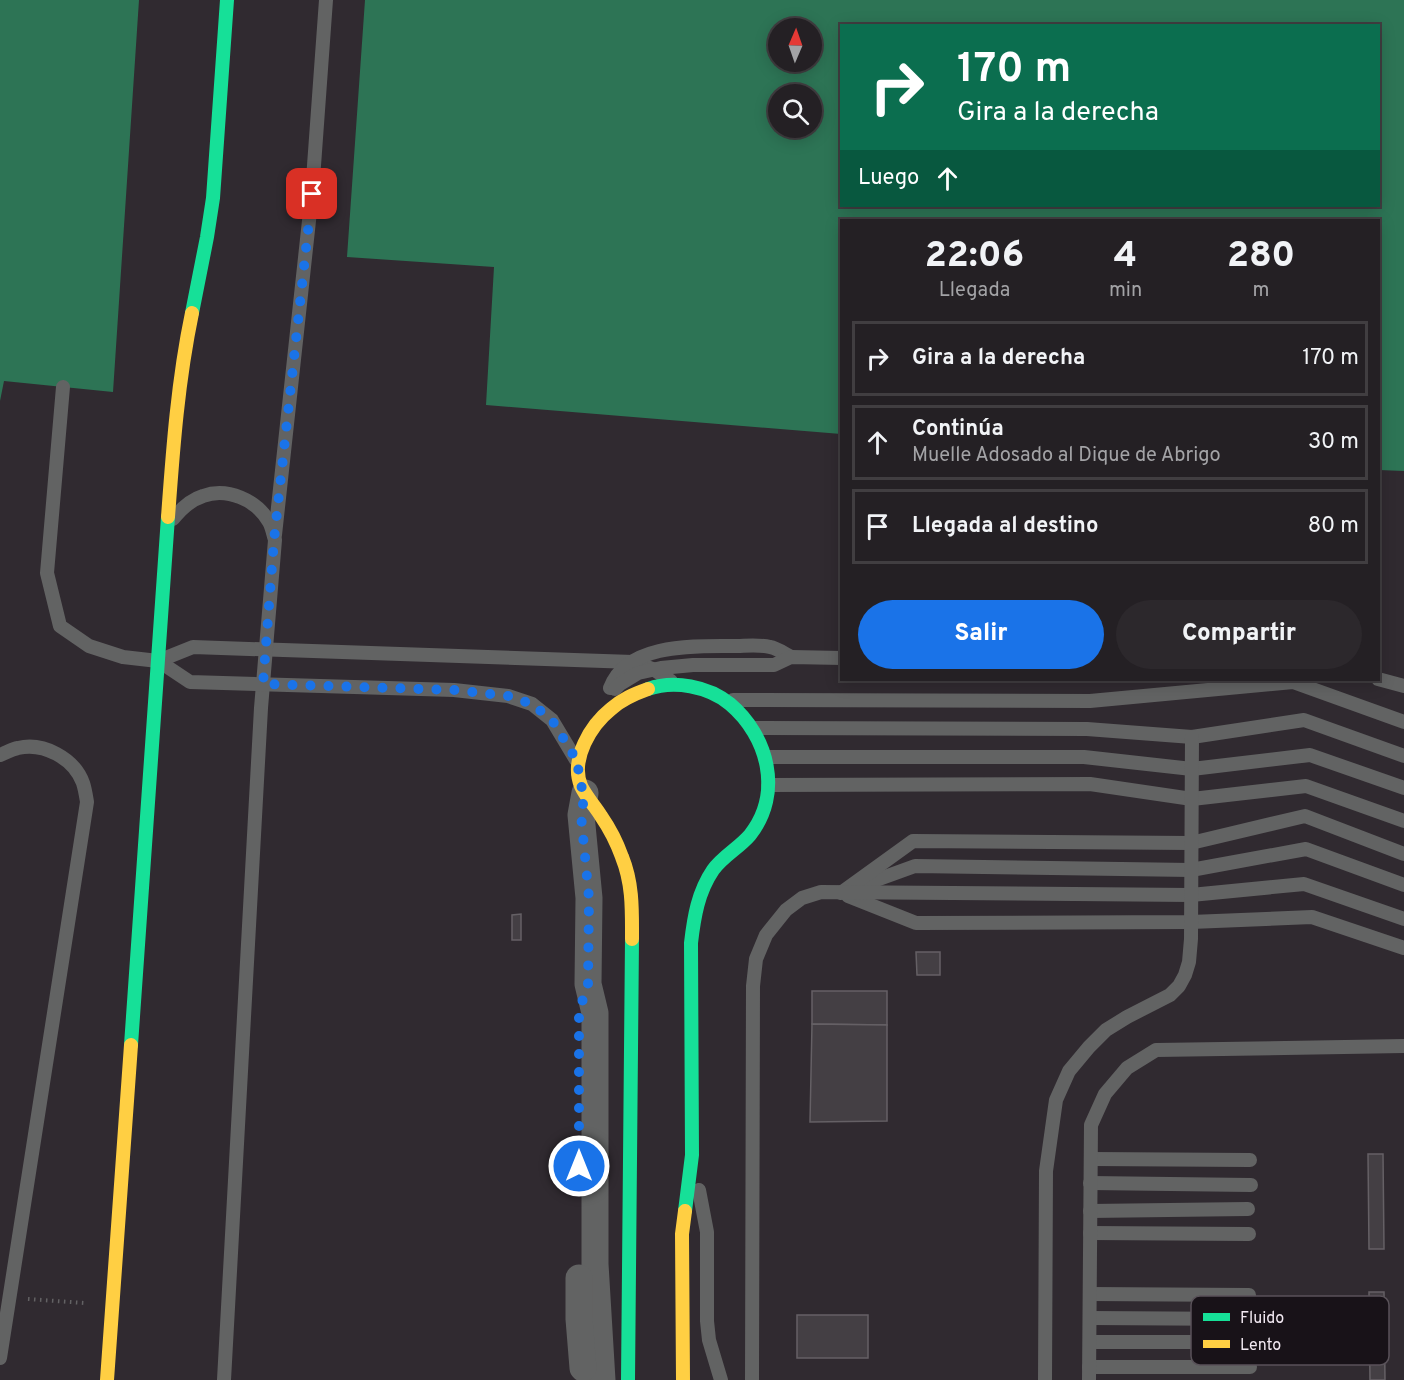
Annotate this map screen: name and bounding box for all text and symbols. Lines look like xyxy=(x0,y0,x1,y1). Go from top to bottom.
north arrow xyxy=(768,18,822,72)
map controls xyxy=(768,18,822,138)
text: 170 m xyxy=(957,44,1071,97)
icon: right xyxy=(858,48,936,126)
button: search xyxy=(768,84,822,138)
text: Gira a la derecha xyxy=(957,96,1159,130)
icon: ahead xyxy=(931,162,964,195)
text: Luego xyxy=(858,165,919,192)
pin xyxy=(286,168,337,219)
icon: arrive xyxy=(295,177,328,210)
text: 22:06 xyxy=(925,234,1024,280)
text: 4 xyxy=(1114,234,1137,280)
text: 280 xyxy=(1227,234,1295,280)
text: Llegada xyxy=(939,278,1010,304)
text: min xyxy=(1109,278,1142,304)
text: m xyxy=(1253,278,1270,304)
icon: right xyxy=(861,342,894,375)
text: Gira a la derecha xyxy=(912,345,1085,372)
text: 170 m xyxy=(1302,345,1359,372)
text: Continúa xyxy=(912,416,1004,443)
icon: ahead xyxy=(861,426,894,459)
text: 30 m xyxy=(1308,429,1359,456)
text: Muelle Adosado al Dique de Abrigo xyxy=(912,443,1221,469)
icon: arrive xyxy=(861,510,894,543)
text: Llegada al destino xyxy=(912,513,1098,540)
text: 80 m xyxy=(1308,513,1359,540)
button: Salir xyxy=(858,600,1104,669)
button: Compartir xyxy=(1116,600,1362,669)
position arrow xyxy=(547,1134,611,1198)
legend xyxy=(1191,1296,1389,1365)
text: Fluido xyxy=(1240,1309,1284,1329)
text: Lento xyxy=(1240,1336,1281,1356)

